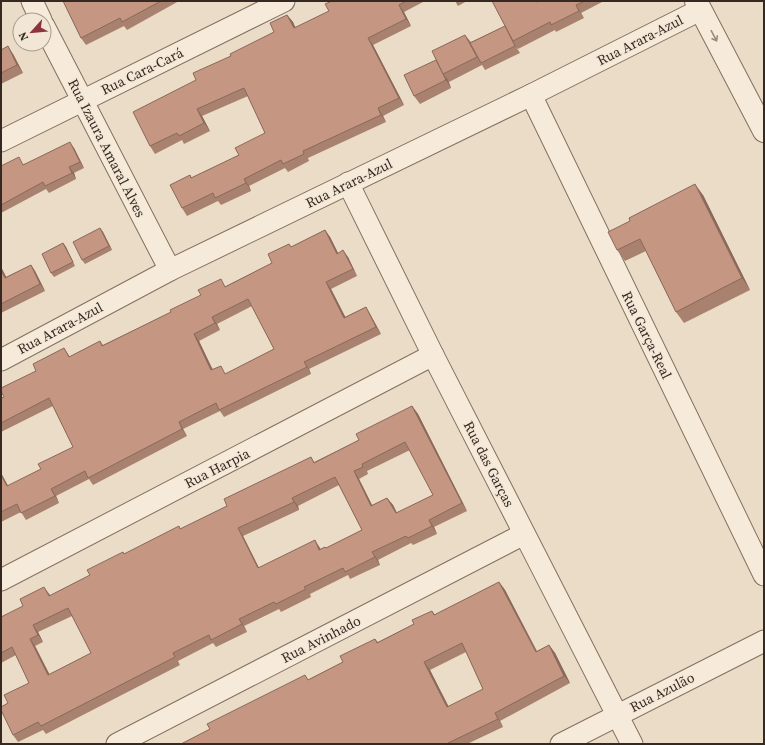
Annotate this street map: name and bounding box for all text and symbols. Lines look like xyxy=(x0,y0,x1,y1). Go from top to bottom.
street label: Rua Arara-Azul xyxy=(593,10,687,70)
north arrow xyxy=(12,12,52,52)
text: N xyxy=(15,29,32,43)
one-way arrow xyxy=(710,29,718,41)
street label: Rua Cara-Cará xyxy=(97,42,187,100)
street label: Rua Izaura Amaral Alves xyxy=(63,75,151,221)
street label: Rua Arara-Azul xyxy=(302,153,396,213)
street label: Rua Garça-Real xyxy=(617,288,677,382)
street label: Rua Arara-Azul xyxy=(14,297,106,359)
street label: Rua das Garças xyxy=(459,417,519,511)
street label: Rua Harpia xyxy=(181,443,254,493)
street label: Rua Avinhado xyxy=(278,610,365,668)
street label: Rua Azulão xyxy=(626,667,698,717)

